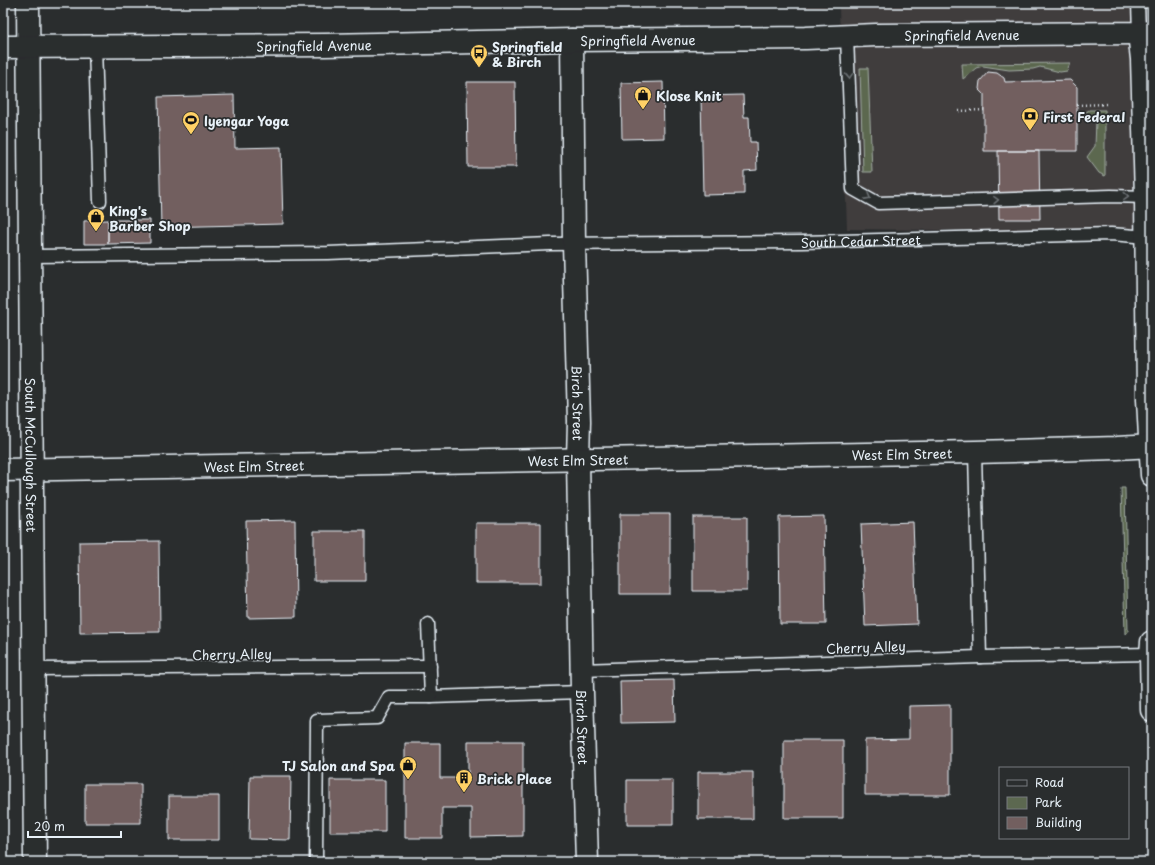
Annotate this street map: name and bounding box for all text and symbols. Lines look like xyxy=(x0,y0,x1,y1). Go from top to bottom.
street label: Springfield Avenue xyxy=(904,24,1020,44)
street label: Springfield Avenue xyxy=(580,29,696,49)
street label: Springfield Avenue xyxy=(256,35,372,55)
place label: Springfield & Birch xyxy=(492,37,562,71)
bus stop icon: Springfield & Birch xyxy=(469,43,489,68)
one-way arrow xyxy=(845,73,853,79)
shop icon: Klose Knit xyxy=(633,85,653,110)
place label: Klose Knit xyxy=(656,86,722,105)
bank icon: First Federal xyxy=(1020,106,1040,131)
place label: First Federal xyxy=(1043,107,1125,126)
sports icon: Iyengar Yoga xyxy=(181,110,201,135)
place label: Iyengar Yoga xyxy=(204,111,289,130)
one-way arrow xyxy=(1123,192,1129,201)
one-way arrow xyxy=(864,193,871,200)
one-way arrow xyxy=(993,195,999,204)
place label: King's Barber Shop xyxy=(109,201,191,235)
shop icon: King's Barber Shop xyxy=(86,207,106,232)
street label: South Cedar Street xyxy=(801,229,921,252)
street label: Birch Street xyxy=(568,365,589,441)
street label: South McCullough Street xyxy=(22,378,42,532)
street label: West Elm Street xyxy=(851,443,952,464)
street label: West Elm Street xyxy=(527,449,628,470)
street label: West Elm Street xyxy=(203,455,304,476)
street label: Cherry Alley xyxy=(826,636,906,658)
street label: Cherry Alley xyxy=(192,644,272,664)
street label: Birch Street xyxy=(572,689,594,765)
shop icon: TJ Salon and Spa xyxy=(398,755,418,780)
place label: TJ Salon and Spa xyxy=(282,756,395,775)
legend xyxy=(999,767,1129,839)
building icon: Brick Place xyxy=(454,768,474,793)
place label: Brick Place xyxy=(477,769,552,788)
text: Road xyxy=(1035,773,1064,791)
text: Park xyxy=(1035,793,1062,811)
scale bar xyxy=(28,813,121,839)
text: Building xyxy=(1035,813,1082,831)
text: 20 m xyxy=(34,817,65,835)

